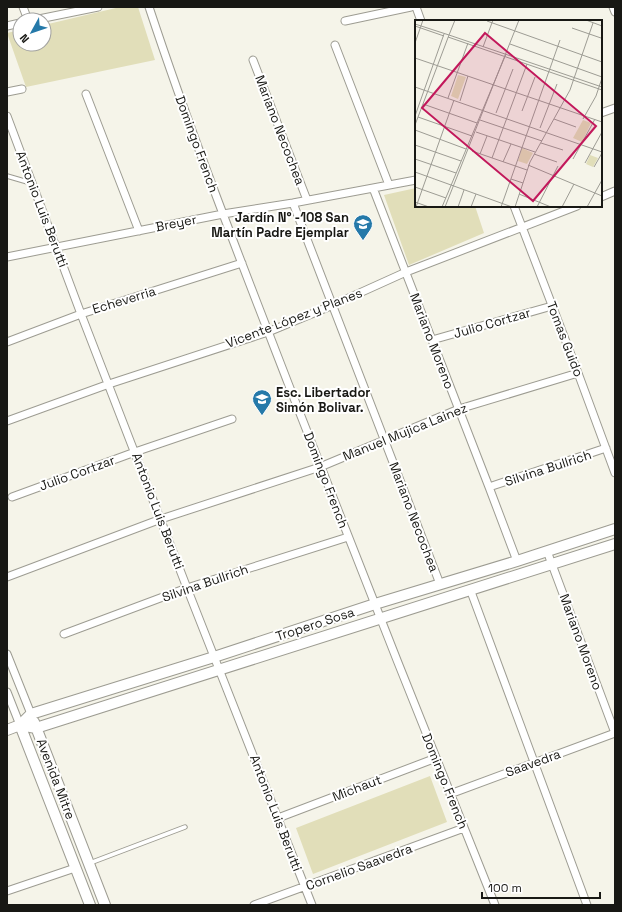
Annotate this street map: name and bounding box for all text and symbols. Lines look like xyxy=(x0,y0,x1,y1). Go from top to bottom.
north arrow xyxy=(12,12,52,52)
inset map xyxy=(415,20,602,207)
text: N xyxy=(17,31,32,46)
street label: Mariano Necochea xyxy=(251,72,309,188)
street label: Domingo French xyxy=(172,93,222,195)
street label: Antonio Luis Berutti xyxy=(12,148,72,270)
place label: Jardín N° -108 San Martín Padre Ejemplar xyxy=(211,209,349,241)
street label: Breyer xyxy=(154,211,198,235)
school or university icon: Jardín N° -108 San Martín Padre Ejemplar xyxy=(352,213,374,241)
street label: Echeverria xyxy=(90,282,158,318)
street label: Vicente López y Planes xyxy=(223,284,365,352)
street label: Mariano Moreno xyxy=(406,291,458,391)
street label: Tomas Guido xyxy=(543,299,587,379)
street label: Julio Cortzar xyxy=(451,304,533,342)
place label: Esc. Libertador Simón Bolivar. xyxy=(276,384,371,416)
school or university icon: Esc. Libertador Simón Bolivar. xyxy=(251,388,273,416)
street label: Manuel Mujica Lainez xyxy=(340,399,470,465)
street label: Domingo French xyxy=(300,429,352,531)
street label: Silvina Bullrich xyxy=(503,446,593,490)
street label: Antonio Luis Berutti xyxy=(128,450,188,572)
street label: Julio Cortzar xyxy=(37,451,117,495)
street label: Mariano Necochea xyxy=(385,459,443,575)
street label: Silvina Bullrich xyxy=(160,560,250,606)
street label: Mariano Moreno xyxy=(556,592,606,692)
street label: Tropero Sosa xyxy=(273,603,357,645)
street label: Domingo French xyxy=(418,731,472,831)
street label: Avenida Mitre xyxy=(33,736,79,822)
street label: Saavedra xyxy=(503,745,563,781)
street label: Antonio Luis Berutti xyxy=(246,752,306,874)
street label: Michaut xyxy=(330,771,384,805)
street label: Cornelio Saavedra xyxy=(303,840,415,894)
scale bar xyxy=(482,874,600,900)
text: 100 m xyxy=(488,880,522,896)

